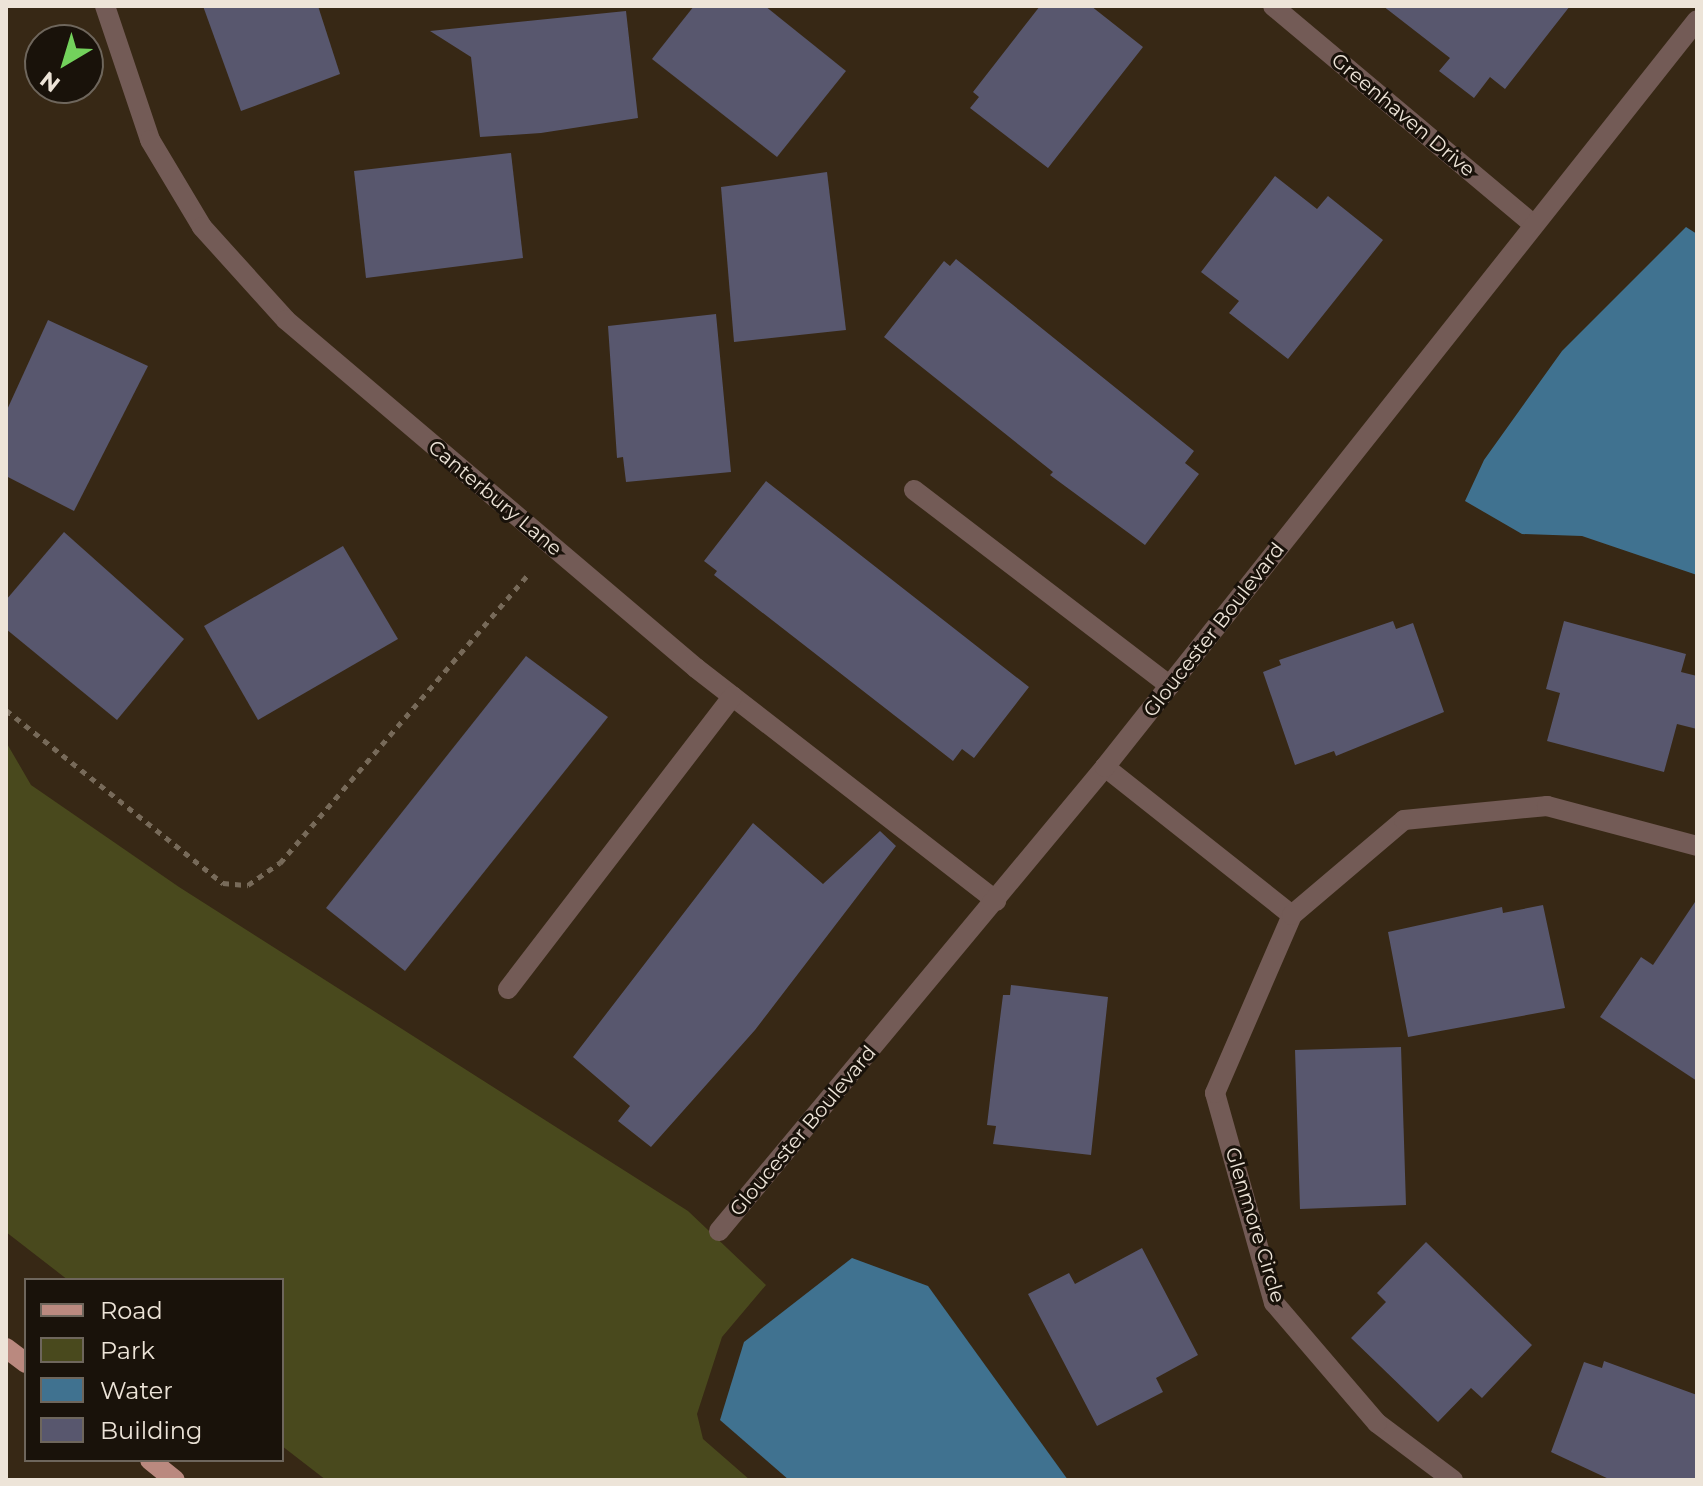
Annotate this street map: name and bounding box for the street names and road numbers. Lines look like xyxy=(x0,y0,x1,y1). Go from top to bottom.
street label: Greenhaven Drive xyxy=(1326,48,1480,182)
street label: Canterbury Lane xyxy=(423,435,567,561)
street label: Gloucester Boulevard xyxy=(1138,538,1290,722)
street label: Gloucester Boulevard xyxy=(725,1041,881,1221)
street label: Glenmore Circle xyxy=(1220,1144,1290,1306)

